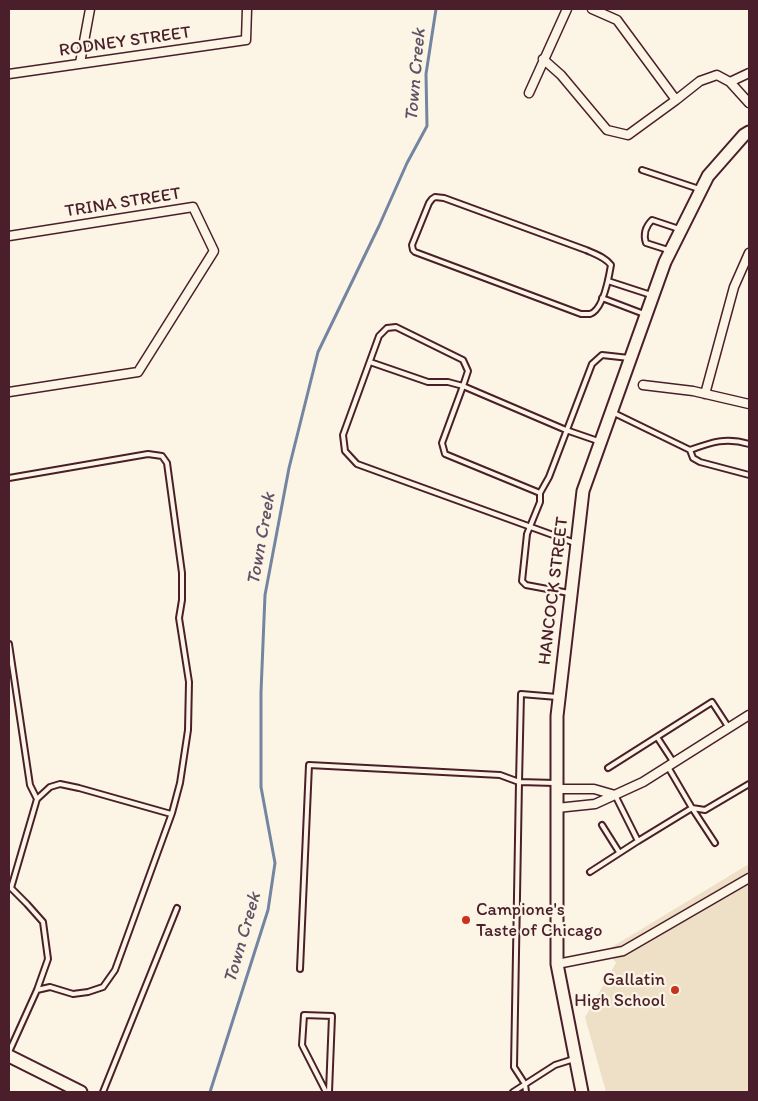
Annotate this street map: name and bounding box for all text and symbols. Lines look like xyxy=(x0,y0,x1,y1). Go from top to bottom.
street label: RODNEY STREET xyxy=(58,22,192,62)
water label: Town Creek xyxy=(401,28,431,122)
street label: TRINA STREET xyxy=(63,183,183,223)
water label: Town Creek xyxy=(243,491,281,587)
street label: HANCOCK STREET xyxy=(534,516,574,666)
water label: Town Creek xyxy=(219,890,267,986)
place label: Campione's Taste of Chicago xyxy=(476,899,602,942)
marker: Campione's Taste of Chicago xyxy=(460,914,472,926)
place label: Gallatin High School xyxy=(574,969,665,1012)
marker: Gallatin High School xyxy=(669,984,681,996)

